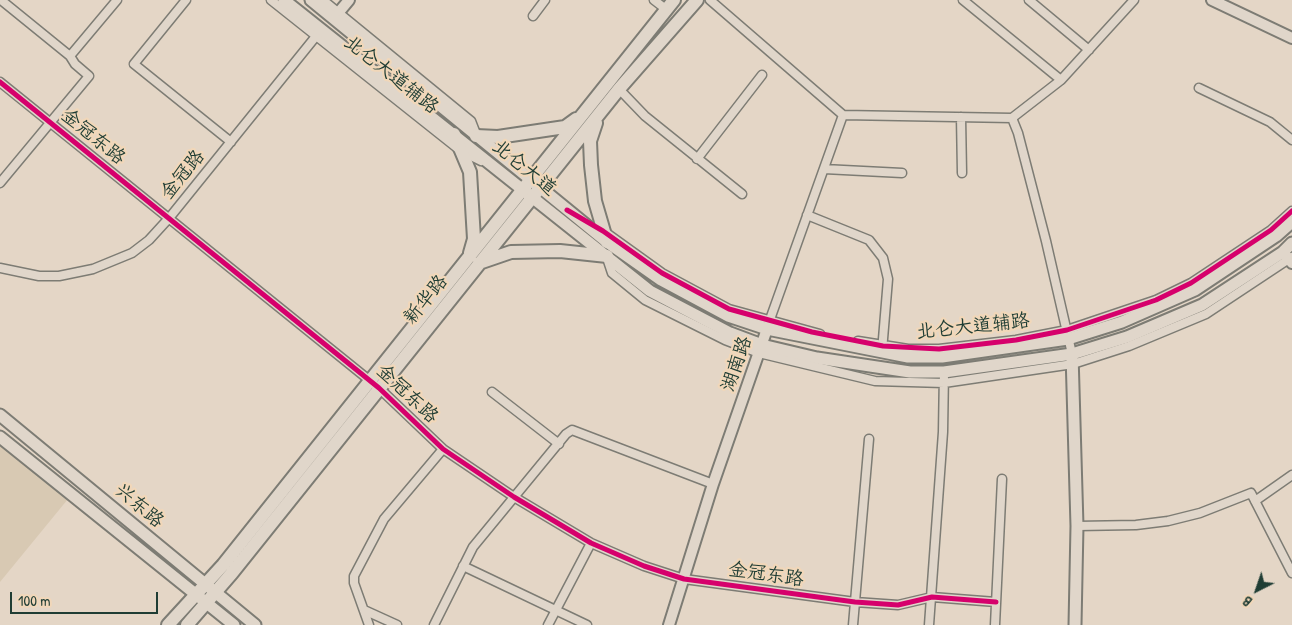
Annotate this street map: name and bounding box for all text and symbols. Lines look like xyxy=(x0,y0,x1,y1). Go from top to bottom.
street label: 北仑大道辅路 xyxy=(339,31,443,119)
street label: 金冠东路 xyxy=(56,104,130,170)
street label: 北仑大道 xyxy=(487,135,561,201)
street label: 金冠路 xyxy=(156,146,210,204)
street label: 新华路 xyxy=(399,271,453,329)
street label: 北仑大道辅路 xyxy=(915,310,1031,344)
street label: 湖南路 xyxy=(717,333,757,395)
street label: 金冠东路 xyxy=(371,360,443,428)
street label: 兴东路 xyxy=(110,479,168,533)
street label: 金冠东路 xyxy=(727,558,805,592)
north arrow xyxy=(1232,565,1282,615)
scale bar xyxy=(12,582,160,614)
text: 100 m xyxy=(18,590,51,611)
text: B xyxy=(1238,592,1256,611)

